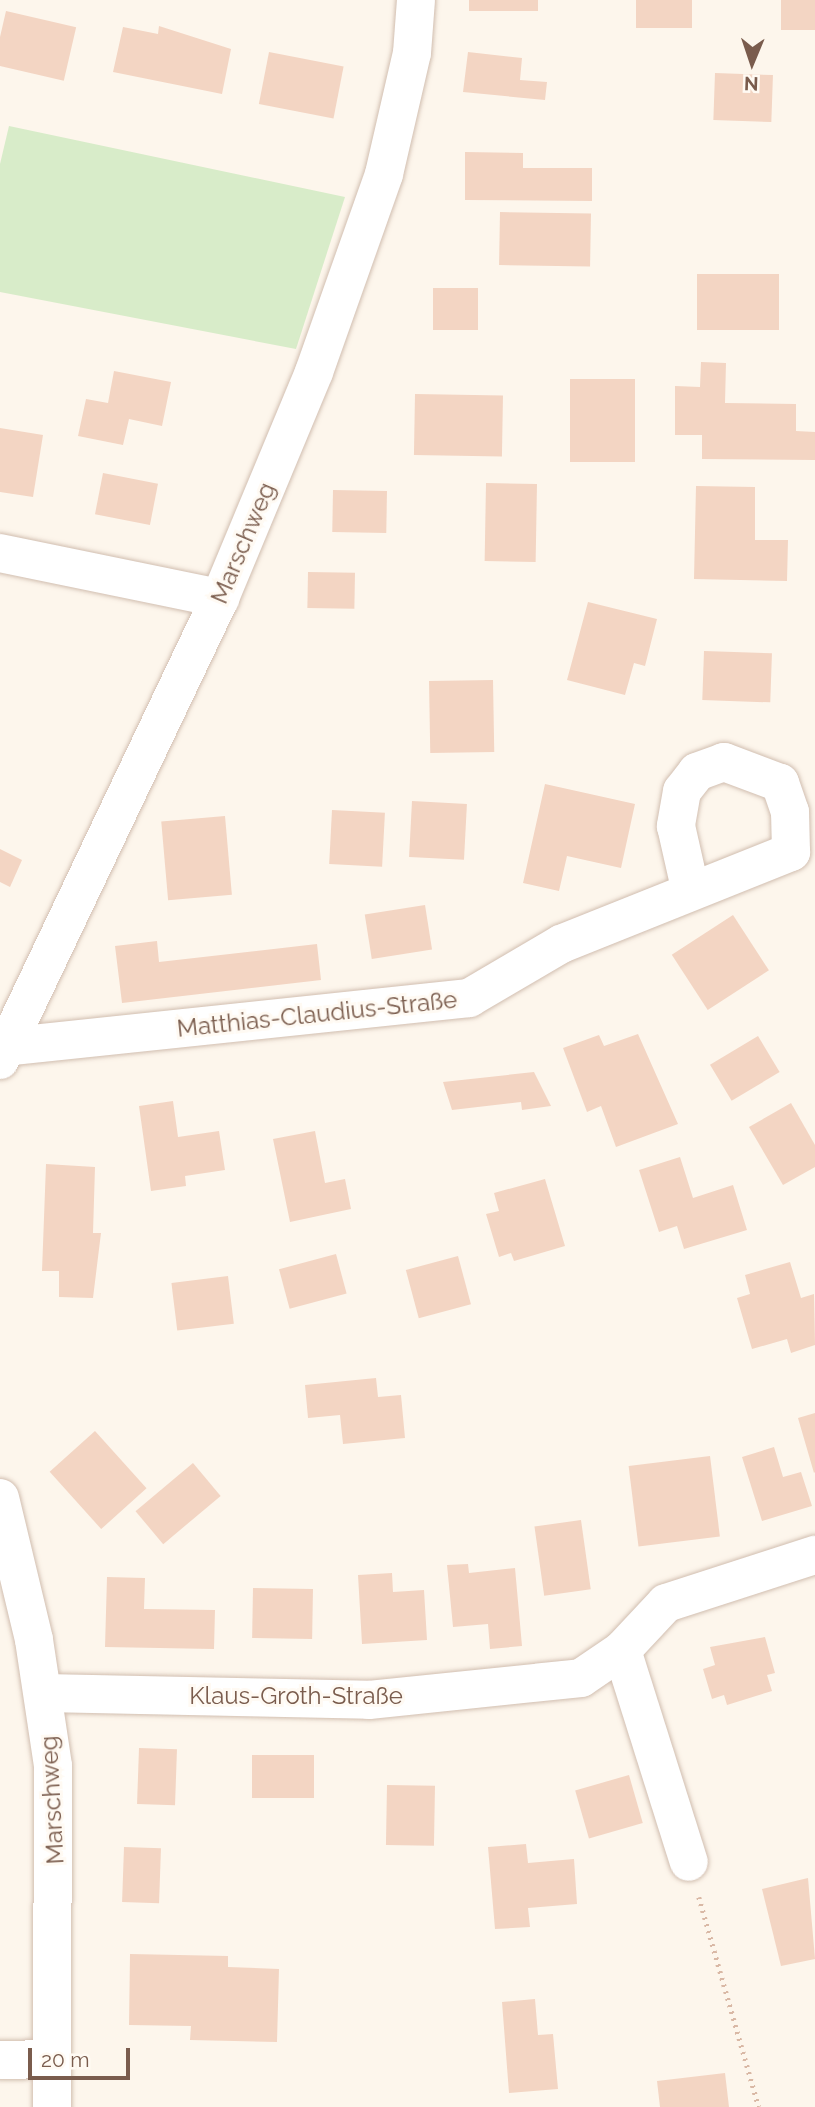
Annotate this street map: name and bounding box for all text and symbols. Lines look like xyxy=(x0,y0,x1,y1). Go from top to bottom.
north arrow xyxy=(717,28,787,98)
text: N xyxy=(744,73,759,95)
street label: Marschweg xyxy=(205,478,281,608)
street label: Matthias-Claudius-Straße xyxy=(175,985,459,1043)
street label: Klaus-Groth-Straße xyxy=(189,1682,403,1710)
street label: Marschweg xyxy=(34,1735,70,1865)
scale bar xyxy=(32,2034,133,2078)
text: 20 m xyxy=(41,2047,89,2072)

